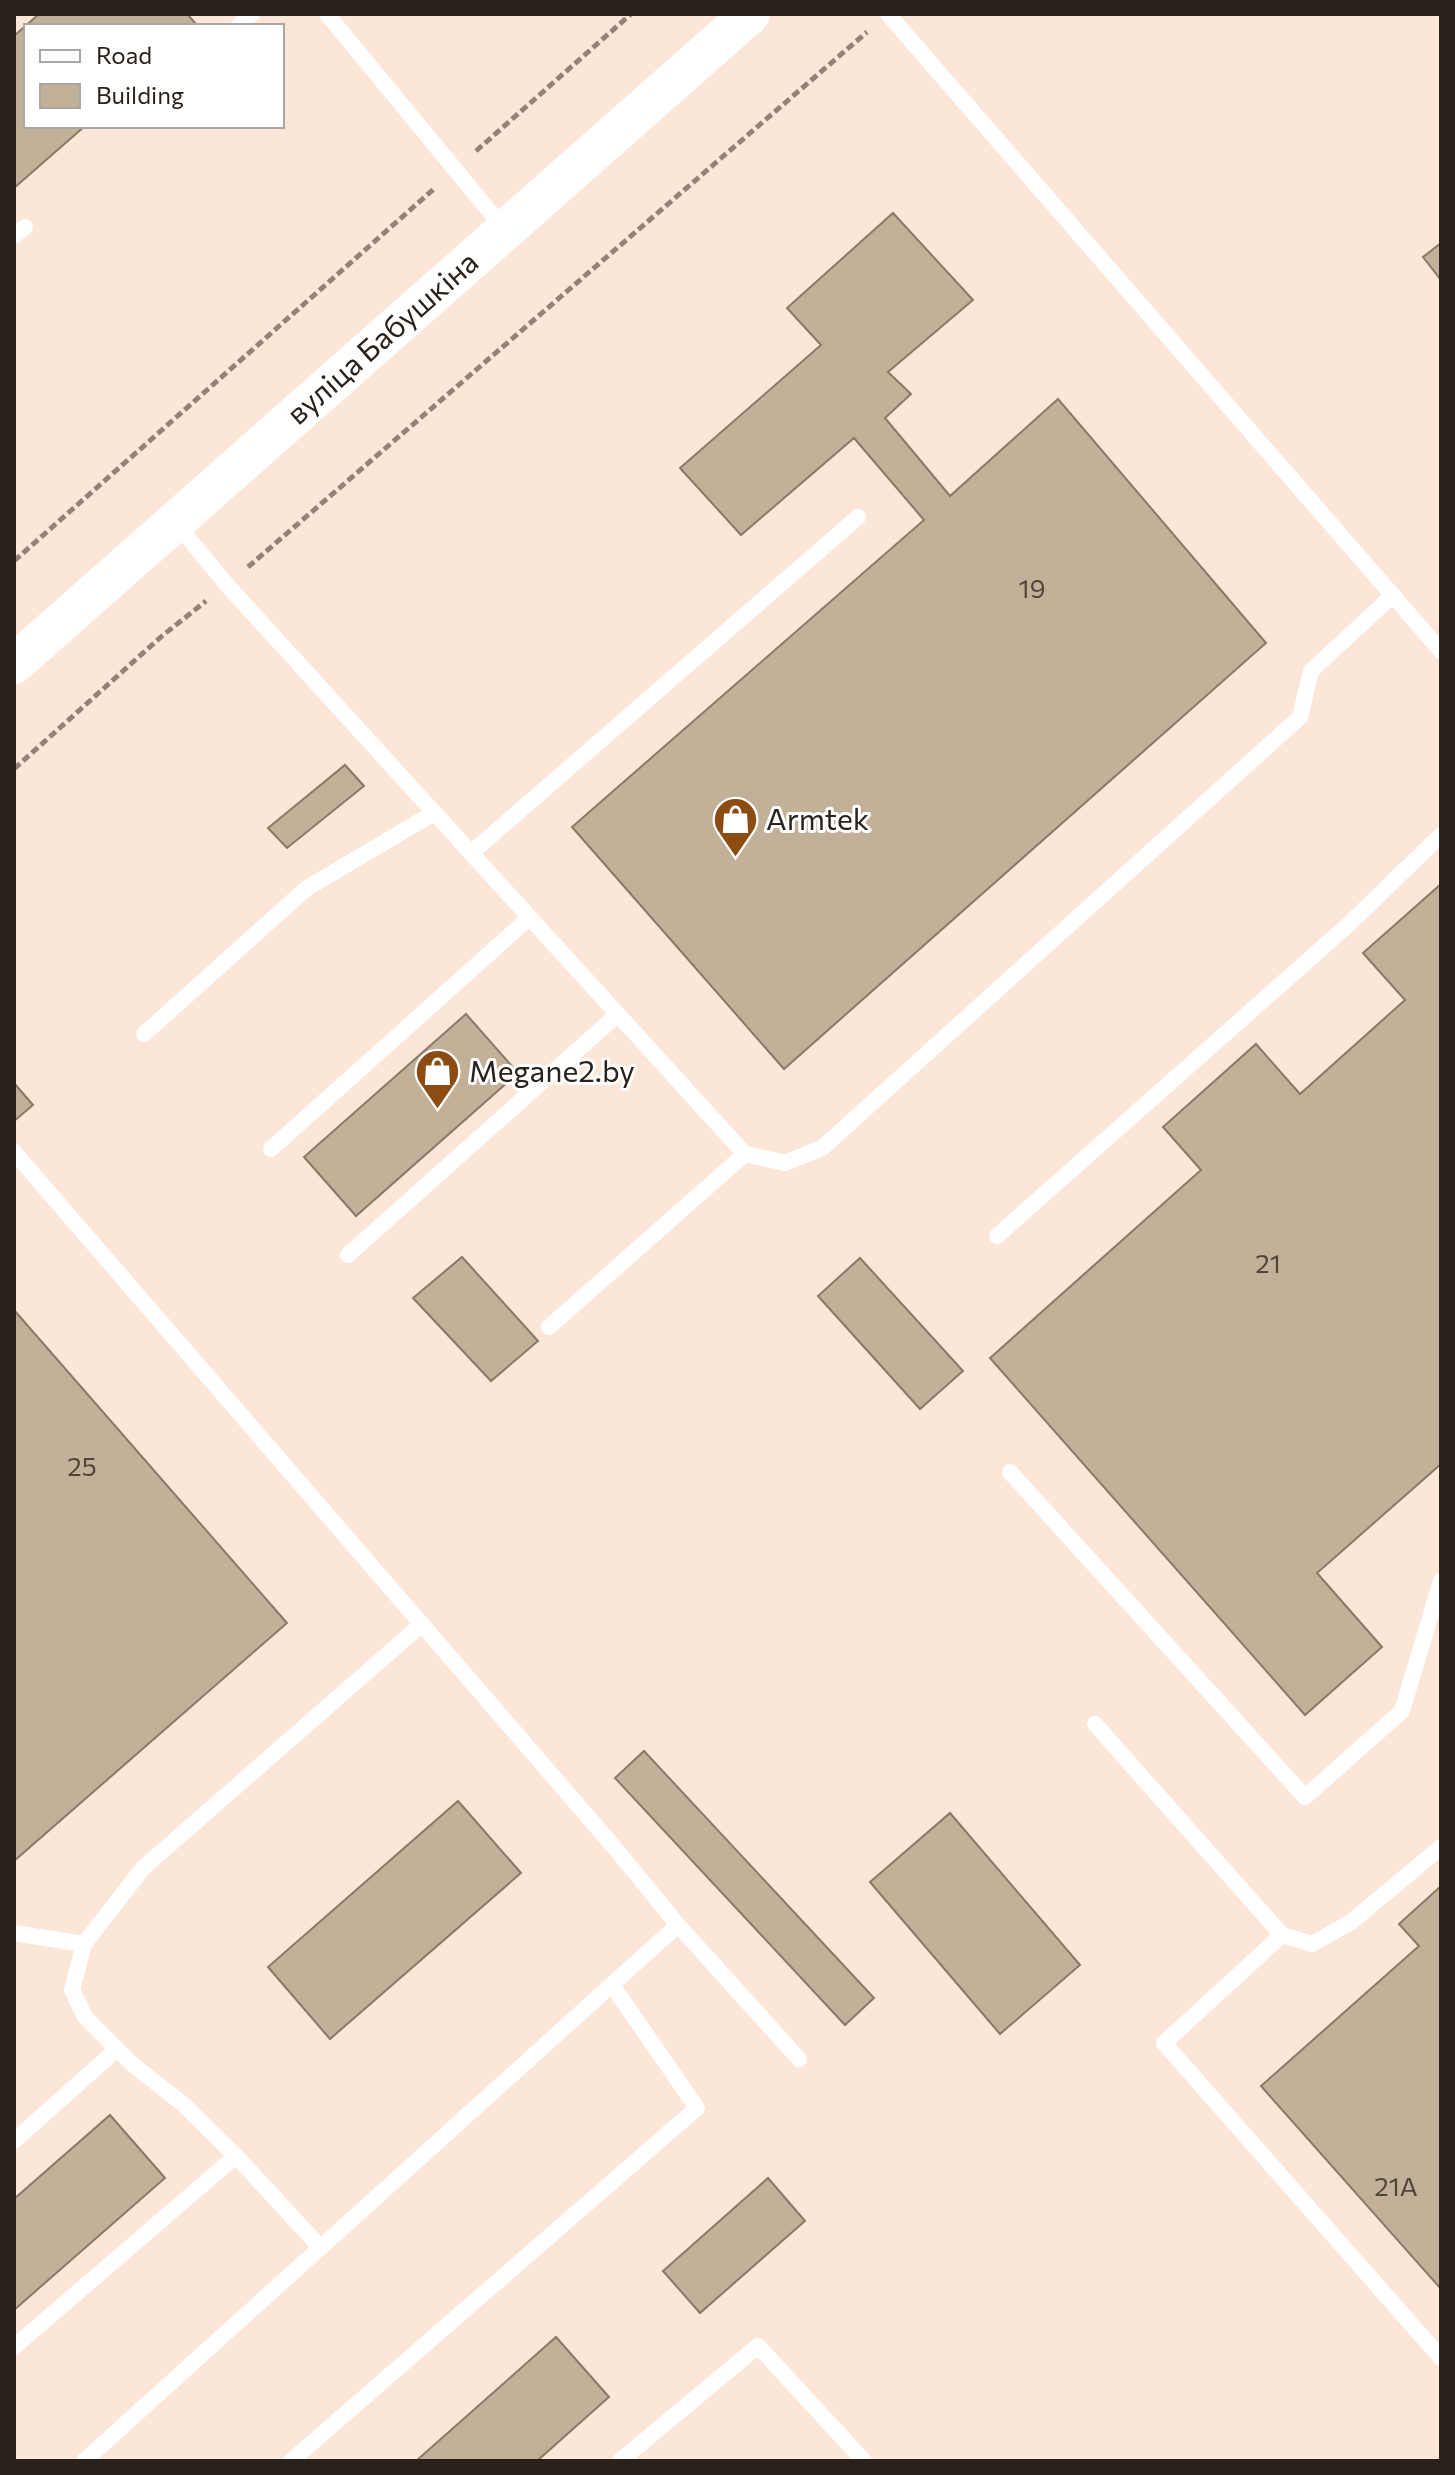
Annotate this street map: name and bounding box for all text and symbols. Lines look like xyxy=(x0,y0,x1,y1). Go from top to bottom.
legend xyxy=(24,24,284,128)
text: Road xyxy=(96,40,152,69)
text: Building xyxy=(96,80,184,109)
street label: вуліца Бабушкіна xyxy=(278,242,484,431)
house number: 19 xyxy=(1019,572,1045,603)
shop icon: Armtek xyxy=(711,796,759,859)
place label: Armtek xyxy=(766,799,869,836)
shop icon: Megane2.by xyxy=(414,1048,462,1111)
place label: Megane2.by xyxy=(469,1051,635,1088)
house number: 21 xyxy=(1255,1247,1281,1278)
house number: 25 xyxy=(67,1450,97,1481)
house number: 21А xyxy=(1374,2170,1418,2201)

